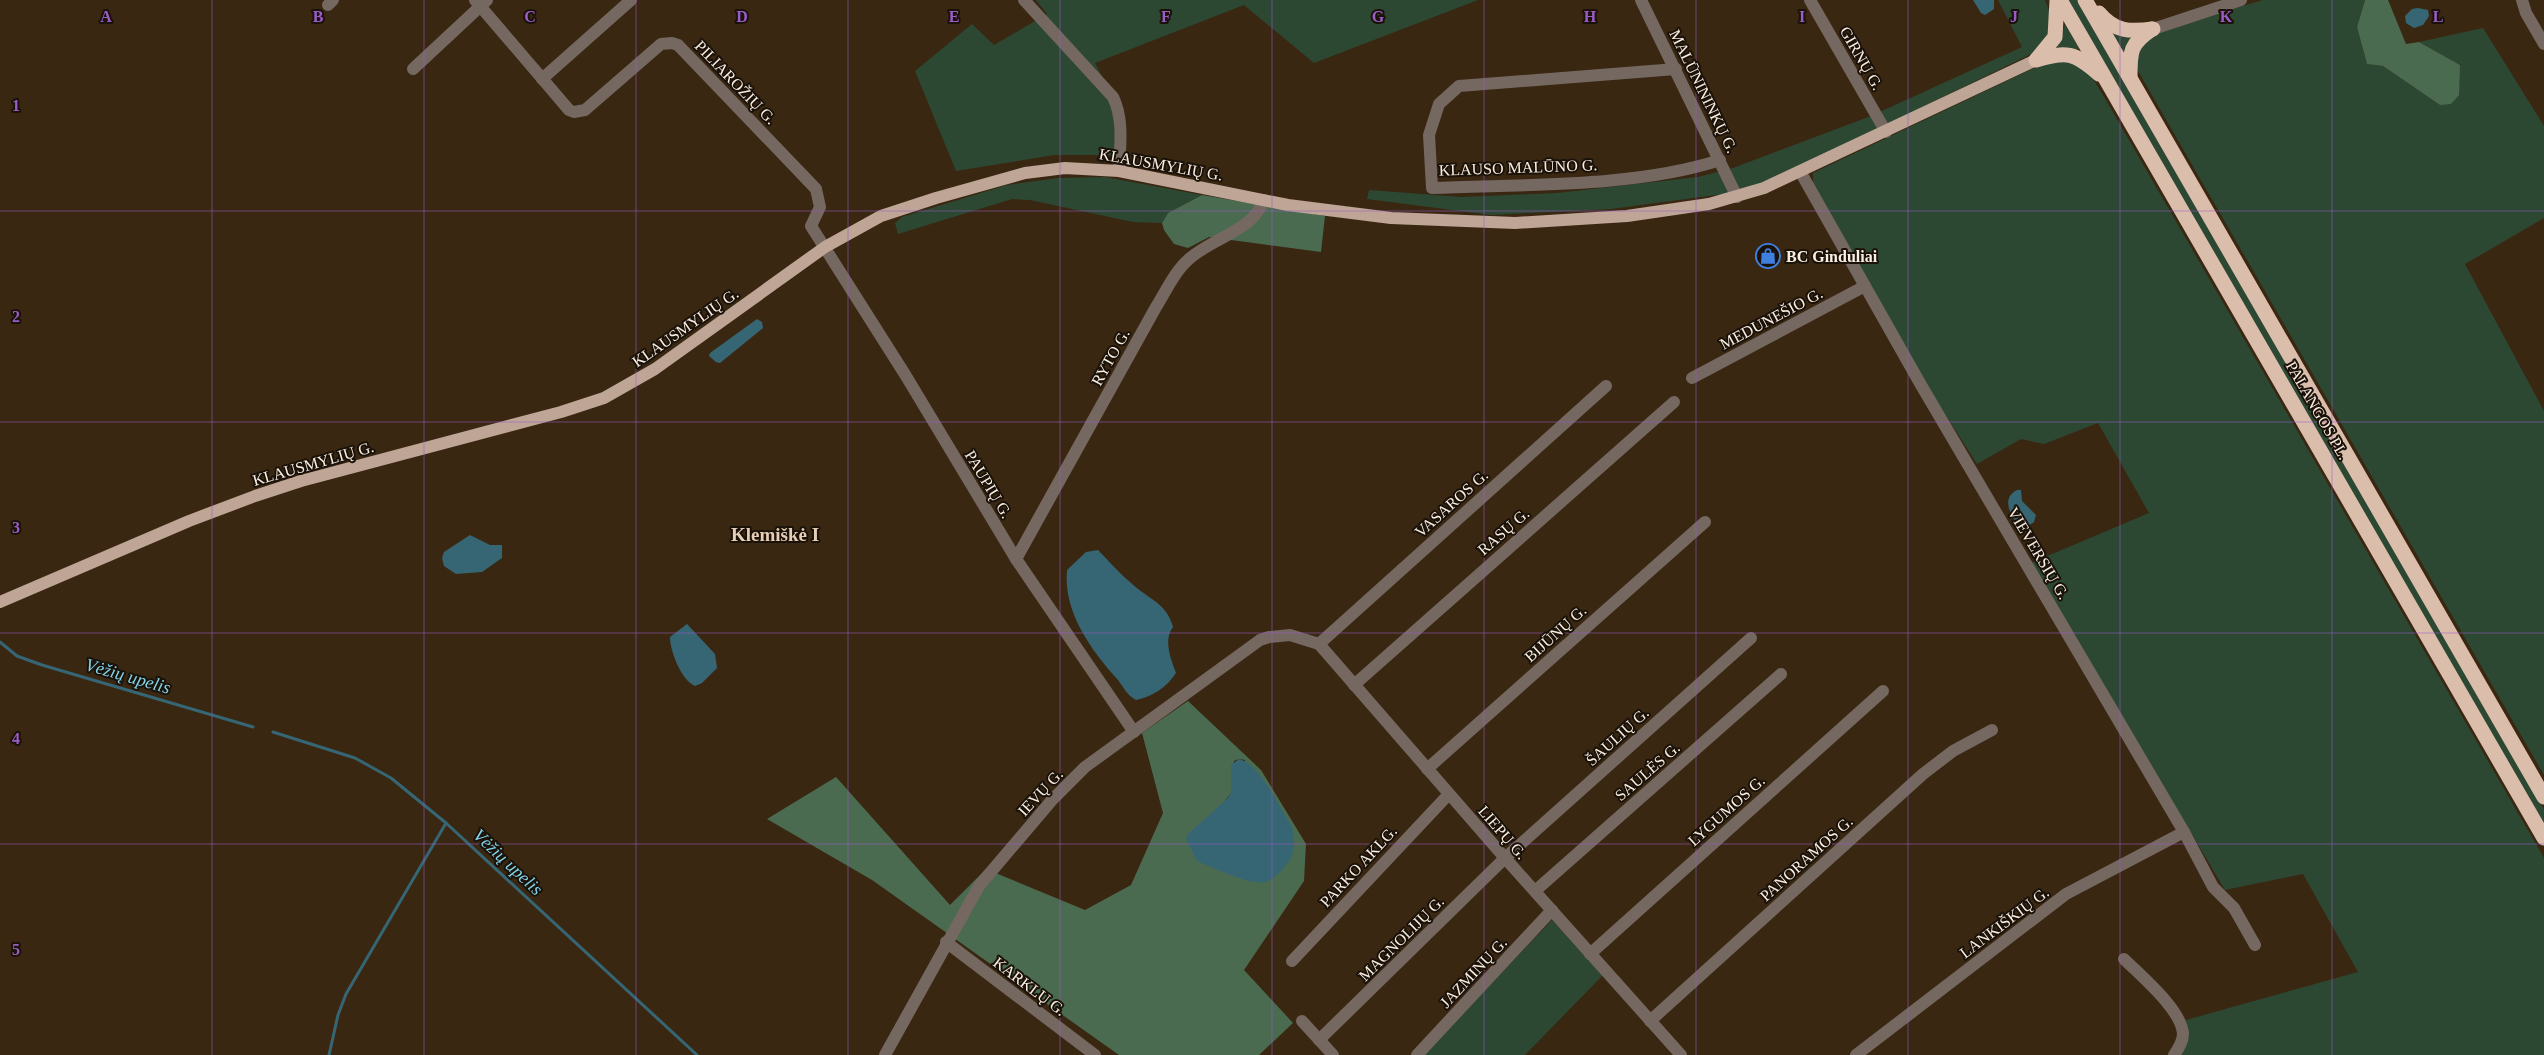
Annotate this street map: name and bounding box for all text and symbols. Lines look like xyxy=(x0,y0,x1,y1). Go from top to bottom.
text: A xyxy=(100,8,112,25)
text: B xyxy=(313,8,324,25)
text: C xyxy=(524,8,536,25)
text: D xyxy=(736,8,748,25)
text: E xyxy=(949,8,959,25)
text: F xyxy=(1161,8,1171,25)
text: G xyxy=(1372,8,1385,25)
text: H xyxy=(1584,8,1597,25)
text: I xyxy=(1799,8,1805,25)
text: J xyxy=(2010,8,2018,25)
text: K xyxy=(2220,8,2233,25)
text: L xyxy=(2433,8,2443,25)
street label: GIRNŲ G. xyxy=(1836,24,1886,93)
street label: MALŪNININKŲ G. xyxy=(1665,27,1741,156)
street label: PILIAROŽIŲ G. xyxy=(691,36,780,128)
text: 1 xyxy=(12,97,20,114)
street label: KLAUSMYLIŲ G. xyxy=(1098,145,1224,185)
street label: KLAUSO MALŪNO G. xyxy=(1438,156,1598,179)
shop icon: BC Ginduliai xyxy=(1755,243,1781,269)
place label: BC Ginduliai xyxy=(1786,248,1878,265)
street label: MEDUNEŠIO G. xyxy=(1717,283,1825,353)
street label: KLAUSMYLIŲ G. xyxy=(629,285,742,371)
text: 2 xyxy=(12,308,20,325)
street label: RYTO G. xyxy=(1088,326,1133,388)
street label: PALANGOS PL. xyxy=(2283,358,2353,462)
street label: KLAUSMYLIŲ G. xyxy=(251,438,376,490)
street label: PAUPIŲ G. xyxy=(961,447,1015,522)
street label: VASAROS G. xyxy=(1411,466,1491,541)
street label: VIEVERSIŲ G. xyxy=(2004,504,2073,603)
street label: RASŲ G. xyxy=(1474,505,1533,559)
text: 3 xyxy=(12,519,20,536)
district label: Klemiškė I xyxy=(731,524,819,545)
street label: BIJŪNŲ G. xyxy=(1521,601,1590,666)
water label: Vėžių upelis xyxy=(83,654,173,698)
street label: ŠAULIŲ G. xyxy=(1582,703,1653,770)
text: 4 xyxy=(12,730,20,747)
street label: SAULĖS G. xyxy=(1612,739,1683,804)
street label: IEVŲ G. xyxy=(1014,765,1067,820)
street label: LYGUMOS G. xyxy=(1685,772,1768,849)
street label: LIEPŲ G. xyxy=(1474,802,1530,863)
street label: PANORAMOS G. xyxy=(1757,812,1856,904)
street label: PARKO AKLG. xyxy=(1317,822,1400,910)
water label: Vėžių upelis xyxy=(469,825,547,899)
street label: LANKIŠKIŲ G. xyxy=(1956,883,2053,962)
street label: MAGNOLIJŲ G. xyxy=(1355,892,1448,985)
street label: JAZMINŲ G. xyxy=(1437,934,1511,1012)
text: 5 xyxy=(12,941,20,958)
street label: KARKLŲ G. xyxy=(990,954,1069,1020)

